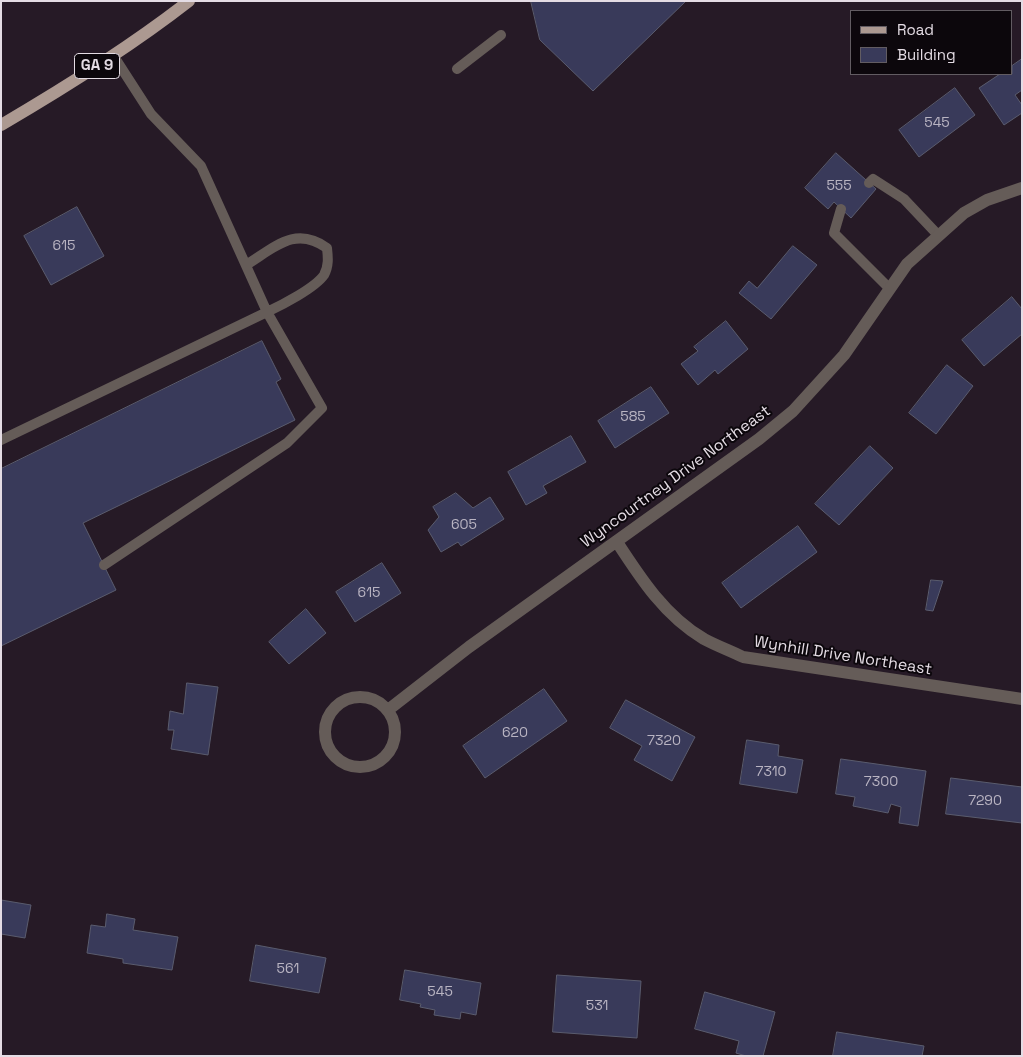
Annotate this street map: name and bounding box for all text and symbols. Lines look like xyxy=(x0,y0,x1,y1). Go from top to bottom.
legend xyxy=(850,10,1013,75)
text: Road xyxy=(897,20,934,39)
text: Building xyxy=(897,45,956,64)
road number: GA 9 xyxy=(74,54,120,78)
house number: 545 xyxy=(924,115,950,131)
house number: 555 xyxy=(826,178,852,194)
house number: 615 xyxy=(53,238,75,254)
street label: Wyncourtney Drive Northeast xyxy=(577,402,775,552)
house number: 585 xyxy=(620,409,646,425)
house number: 605 xyxy=(451,517,477,533)
house number: 615 xyxy=(358,585,380,601)
street label: Wynhill Drive Northeast xyxy=(753,632,933,680)
house number: 620 xyxy=(502,725,528,741)
house number: 7320 xyxy=(647,733,681,749)
house number: 7310 xyxy=(756,764,786,780)
house number: 7300 xyxy=(864,774,898,790)
house number: 7290 xyxy=(968,793,1002,809)
house number: 561 xyxy=(277,961,299,977)
house number: 545 xyxy=(427,984,453,1000)
house number: 531 xyxy=(586,998,608,1014)

